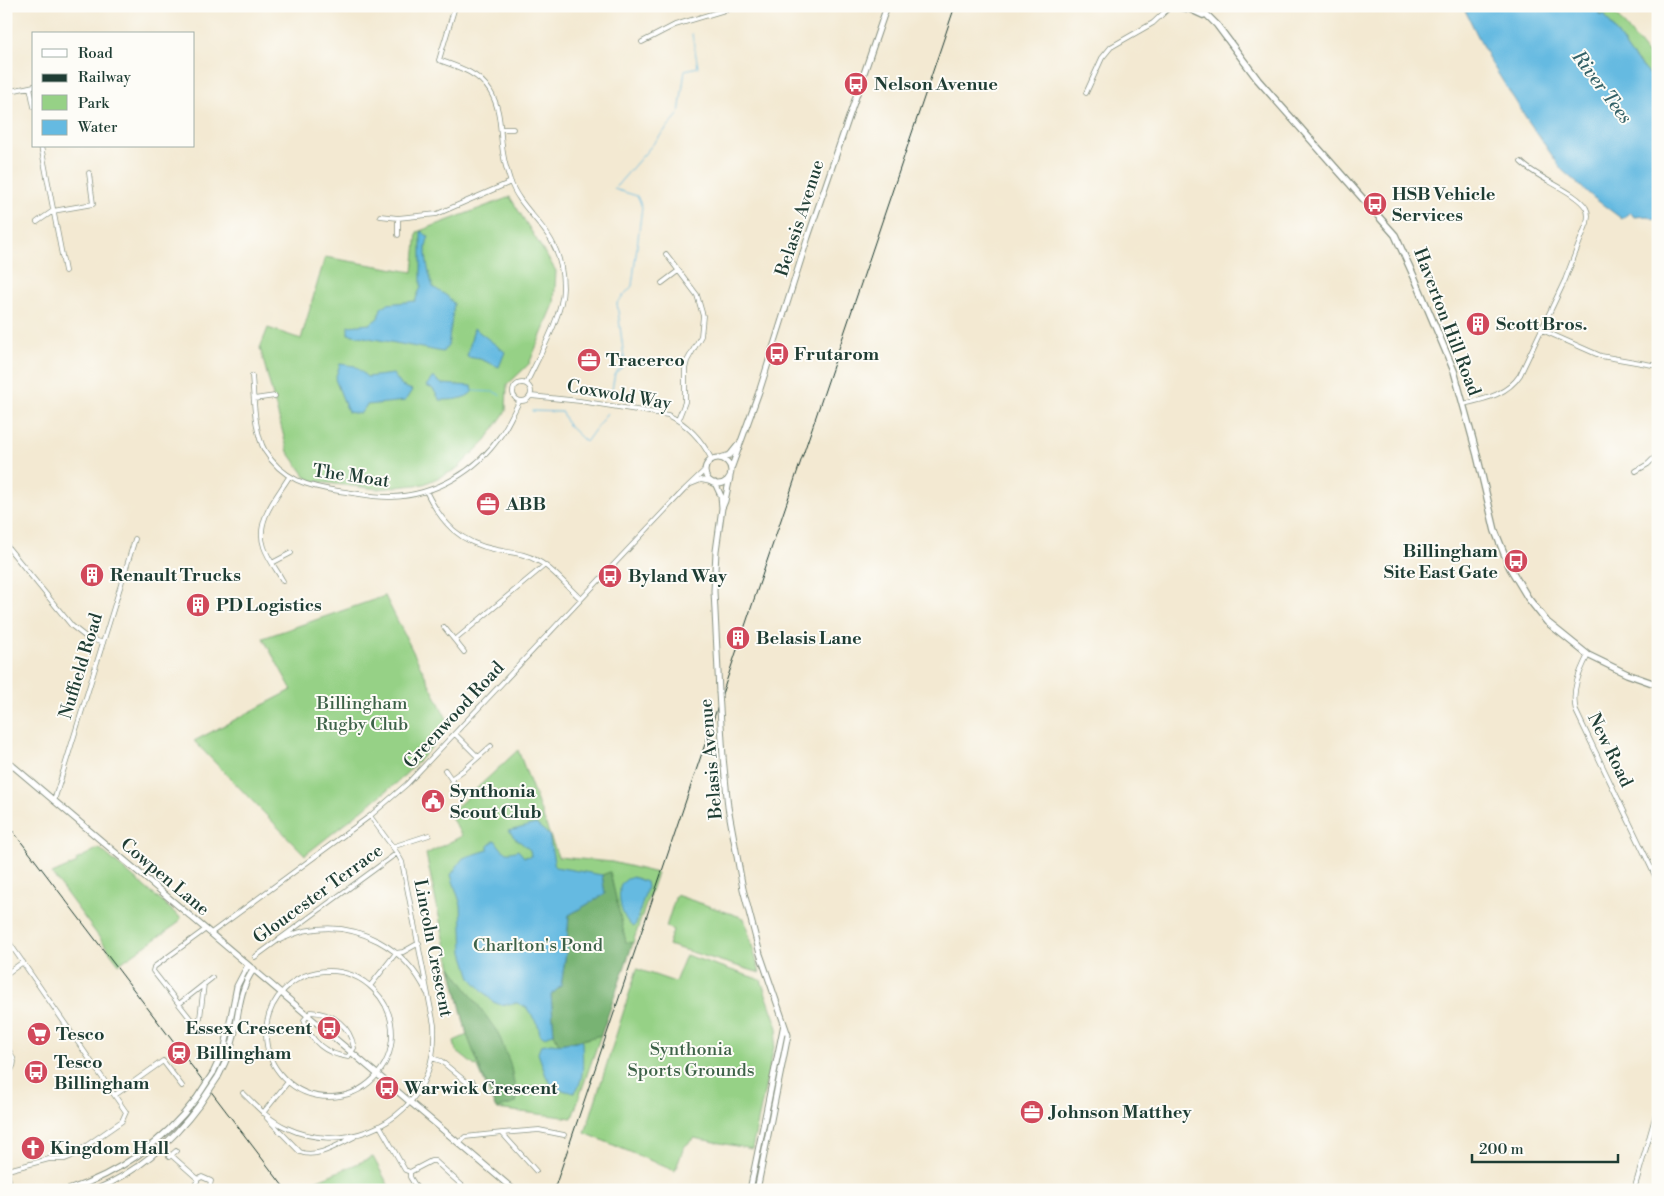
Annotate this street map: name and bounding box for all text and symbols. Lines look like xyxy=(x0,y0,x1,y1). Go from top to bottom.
legend xyxy=(32,32,195,148)
text: Road xyxy=(78,44,113,63)
water label: River Tees xyxy=(1566,45,1637,128)
text: Railway xyxy=(78,68,132,87)
bus stop icon: Nelson Avenue xyxy=(843,71,869,97)
place label: Nelson Avenue xyxy=(874,73,998,96)
text: Park xyxy=(78,94,110,113)
text: Water xyxy=(77,118,118,137)
street label: Belasis Avenue xyxy=(770,157,830,280)
place label: HSB Vehicle Services xyxy=(1392,183,1496,227)
bus stop icon: HSB Vehicle Services xyxy=(1362,191,1388,217)
street label: Haverton Hill Road xyxy=(1408,245,1486,400)
building icon: Scott Bros. xyxy=(1465,311,1491,337)
place label: Scott Bros. xyxy=(1496,313,1587,336)
bus stop icon: Frutarom xyxy=(764,341,790,367)
place label: Frutarom xyxy=(794,343,880,366)
office icon: Tracerco xyxy=(576,347,602,373)
place label: Tracerco xyxy=(606,349,685,372)
street label: Coxwold Way xyxy=(565,374,673,416)
street label: The Moat xyxy=(311,459,392,493)
office icon: ABB xyxy=(475,491,501,517)
place label: ABB xyxy=(505,493,546,516)
place label: Billingham Site East Gate xyxy=(1384,540,1499,584)
bus stop icon: Billingham Site East Gate xyxy=(1503,548,1529,574)
building icon: Renault Trucks xyxy=(79,562,105,588)
bus stop icon: Byland Way xyxy=(597,563,623,589)
place label: Renault Trucks xyxy=(110,564,241,587)
place label: Byland Way xyxy=(628,565,728,588)
building icon: PD Logistics xyxy=(185,592,211,618)
place label: PD Logistics xyxy=(216,594,322,617)
street label: Nuffield Road xyxy=(54,609,108,722)
building icon: Belasis Lane xyxy=(725,625,751,651)
place label: Belasis Lane xyxy=(756,627,862,650)
street label: Greenwood Road xyxy=(399,656,510,773)
park label: Billingham Rugby Club xyxy=(316,692,408,736)
street label: Belasis Avenue xyxy=(694,698,728,821)
street label: New Road xyxy=(1582,709,1638,792)
place label: Synthonia Scout Club xyxy=(450,780,542,824)
public building icon: Synthonia Scout Club xyxy=(420,788,446,814)
street label: Cowpen Lane xyxy=(116,833,214,921)
street label: Gloucester Terrace xyxy=(248,839,388,949)
street label: Lincoln Crescent xyxy=(408,877,458,1019)
park label: Charlton's Pond xyxy=(473,934,604,957)
bus stop icon: Essex Crescent xyxy=(316,1015,342,1041)
place label: Essex Crescent xyxy=(185,1017,313,1040)
supermarket icon: Tesco xyxy=(26,1021,52,1047)
place label: Tesco xyxy=(56,1023,105,1046)
park label: Synthonia Sports Grounds xyxy=(627,1038,755,1082)
station icon: Billingham xyxy=(166,1040,192,1066)
place label: Billingham xyxy=(196,1042,292,1065)
place label: Tesco Billingham xyxy=(54,1051,150,1095)
bus stop icon: Tesco Billingham xyxy=(23,1059,49,1085)
bus stop icon: Warwick Crescent xyxy=(374,1075,400,1101)
place label: Warwick Crescent xyxy=(403,1077,558,1100)
office icon: Johnson Matthey xyxy=(1019,1099,1045,1125)
place label: Johnson Matthey xyxy=(1047,1101,1192,1124)
scale bar xyxy=(1472,1131,1618,1163)
church icon: Kingdom Hall xyxy=(20,1135,46,1161)
place label: Kingdom Hall xyxy=(50,1137,169,1160)
text: 200 m xyxy=(1479,1140,1524,1159)

